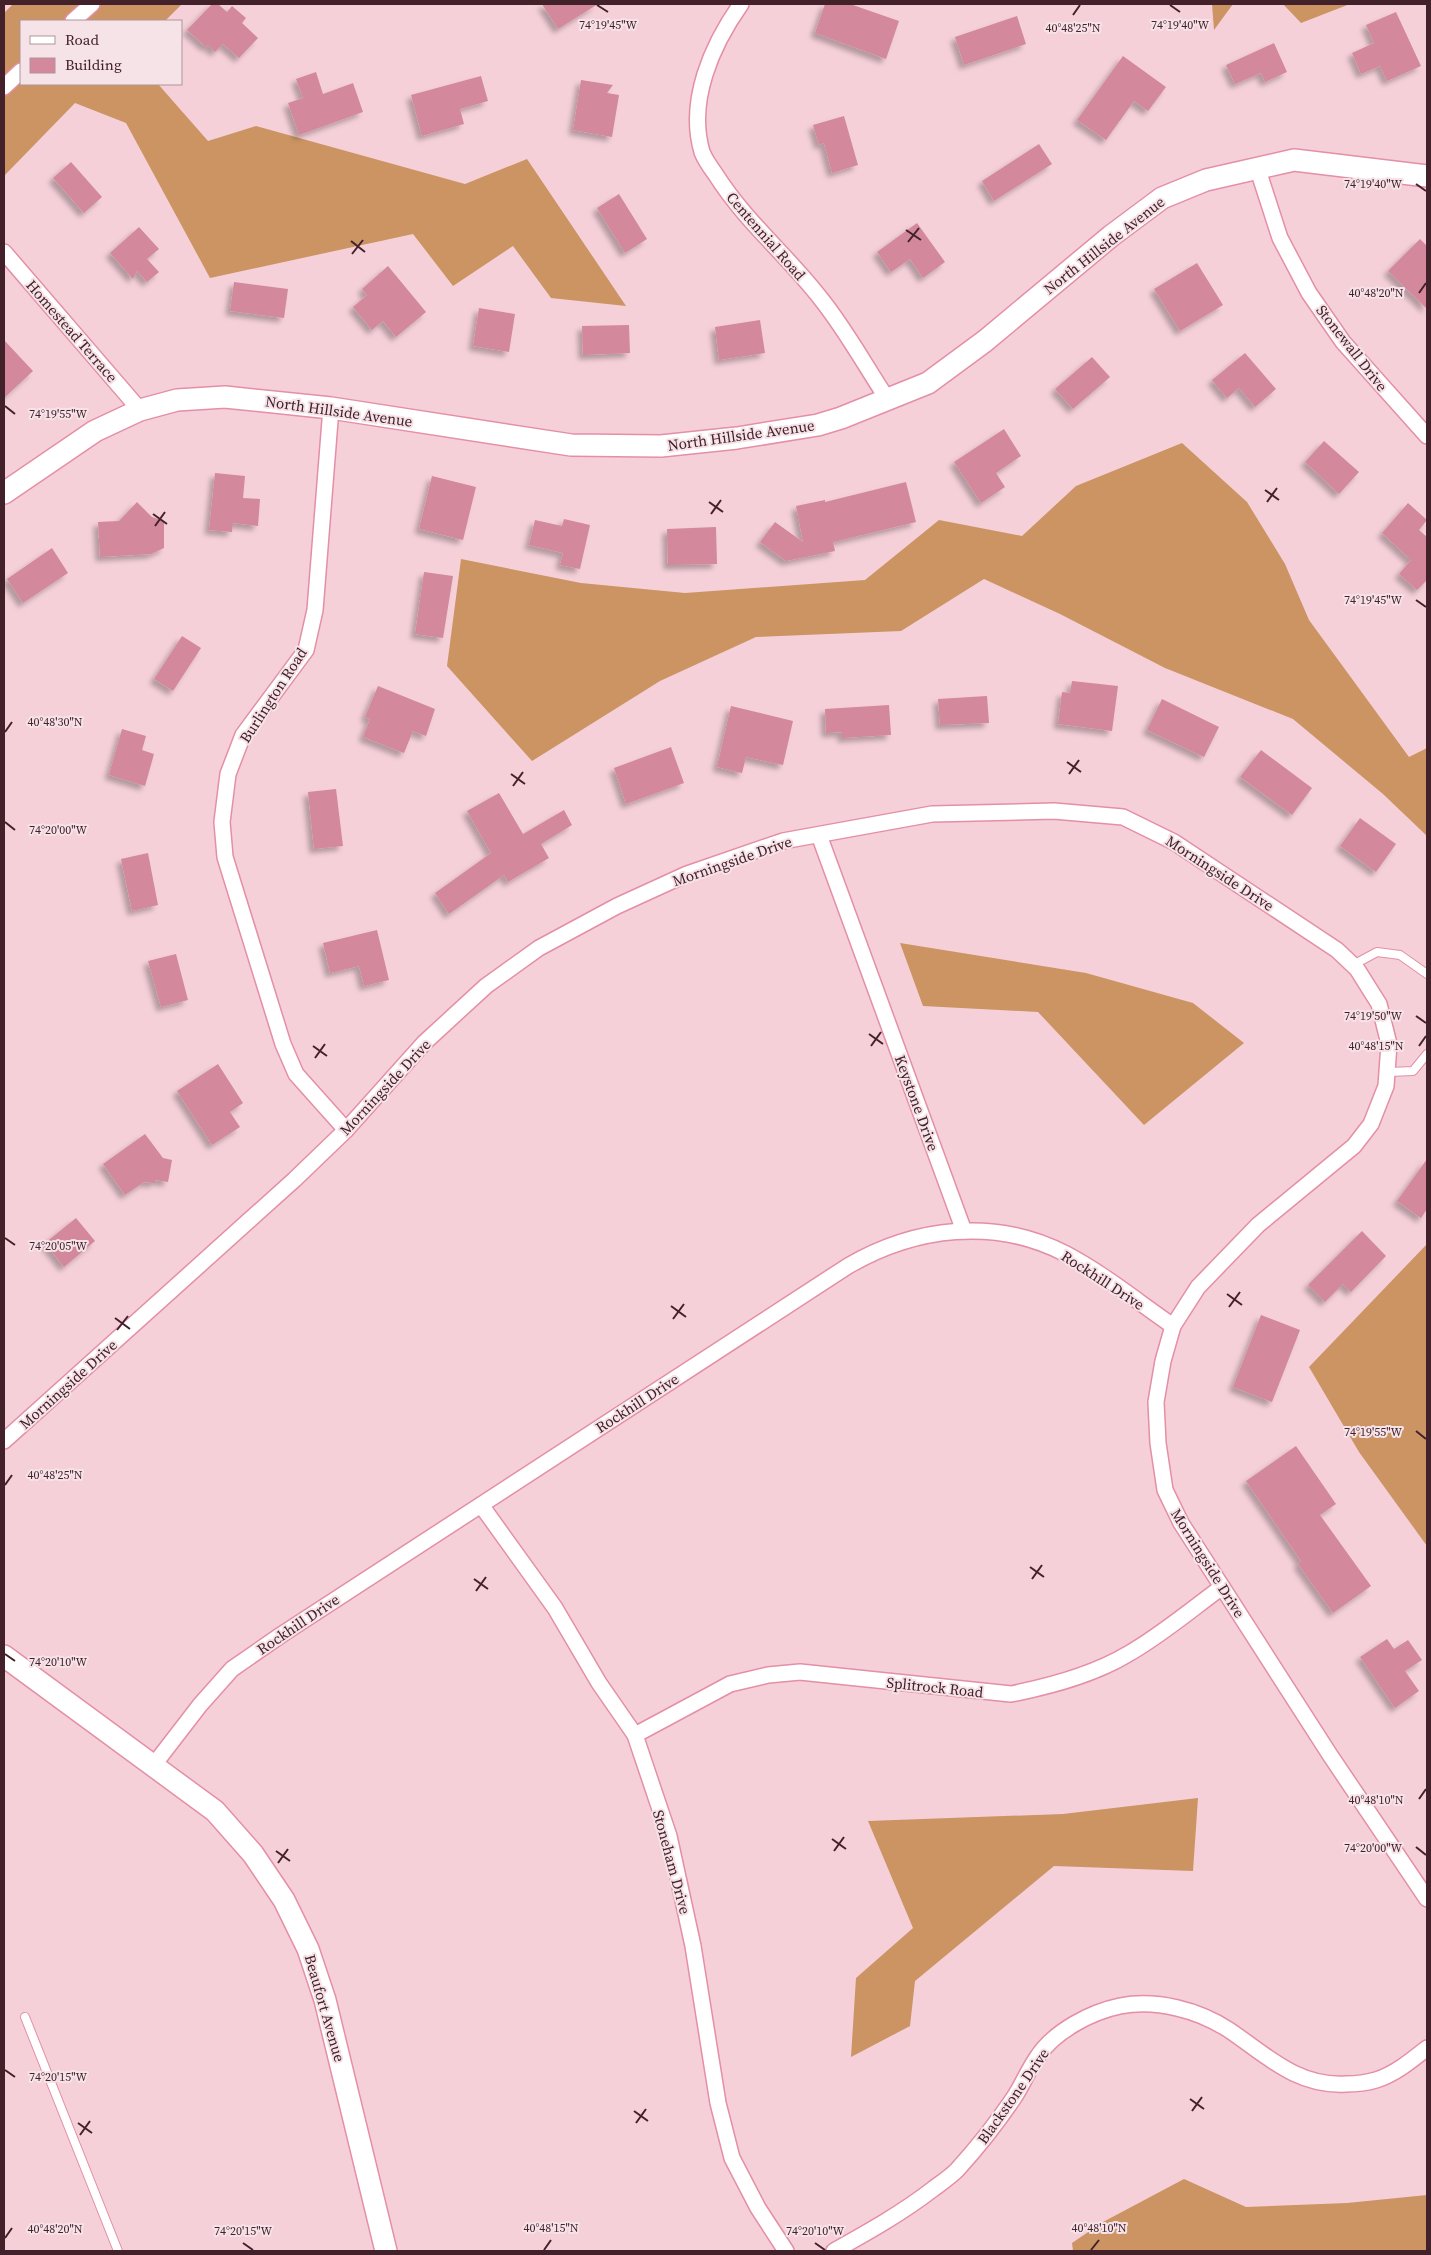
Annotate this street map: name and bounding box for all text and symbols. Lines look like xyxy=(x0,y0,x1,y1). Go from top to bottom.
text: 74°19'45"W xyxy=(579,17,637,33)
text: 74°19'40"W xyxy=(1151,17,1209,33)
legend xyxy=(20,20,182,85)
text: 40°48'25"N xyxy=(1045,20,1101,36)
text: Road xyxy=(65,29,99,50)
text: Building xyxy=(65,54,122,75)
text: 74°19'40"W xyxy=(1344,176,1402,192)
street label: Centennial Road xyxy=(722,187,811,285)
street label: North Hillside Avenue xyxy=(1039,191,1169,299)
street label: Homestead Terrace xyxy=(21,275,123,387)
text: 40°48'20"N xyxy=(1348,285,1404,301)
street label: Stonewall Drive xyxy=(1311,300,1393,396)
street label: North Hillside Avenue xyxy=(264,390,414,432)
text: 74°19'55"W xyxy=(29,406,87,422)
street label: North Hillside Avenue xyxy=(666,414,816,456)
text: 74°19'45"W xyxy=(1344,592,1402,608)
street label: Burlington Road xyxy=(234,643,312,747)
text: 40°48'30"N xyxy=(27,714,83,730)
text: 74°20'00"W xyxy=(29,822,87,838)
street label: Morningside Drive xyxy=(1162,830,1278,916)
street label: Morningside Drive xyxy=(669,831,795,891)
text: 74°19'50"W xyxy=(1344,1008,1402,1024)
street label: Morningside Drive xyxy=(335,1034,436,1140)
text: 40°48'15"N xyxy=(1348,1038,1404,1054)
street label: Keystone Drive xyxy=(890,1052,944,1154)
text: 74°20'05"W xyxy=(29,1238,87,1254)
street label: Rockhill Drive xyxy=(1057,1245,1149,1315)
street label: Morningside Drive xyxy=(15,1334,122,1434)
street label: Rockhill Drive xyxy=(591,1368,683,1438)
text: 74°19'55"W xyxy=(1344,1424,1402,1440)
text: 40°48'25"N xyxy=(27,1467,83,1483)
street label: Morningside Drive xyxy=(1166,1504,1250,1622)
street label: Rockhill Drive xyxy=(253,1588,344,1659)
text: 74°20'10"W xyxy=(29,1654,87,1670)
street label: Splitrock Road xyxy=(886,1671,985,1703)
text: 40°48'10"N xyxy=(1348,1792,1404,1808)
street label: Stoneham Drive xyxy=(648,1808,696,1917)
text: 74°20'00"W xyxy=(1344,1840,1402,1856)
street label: Beaufort Avenue xyxy=(300,1952,350,2065)
street label: Blackstone Drive xyxy=(972,2044,1054,2148)
text: 74°20'15"W xyxy=(29,2069,87,2085)
text: 40°48'15"N xyxy=(523,2220,579,2236)
text: 40°48'10"N xyxy=(1071,2220,1127,2236)
text: 40°48'20"N xyxy=(27,2221,83,2237)
text: 74°20'15"W xyxy=(214,2223,272,2239)
text: 74°20'10"W xyxy=(786,2223,844,2239)

